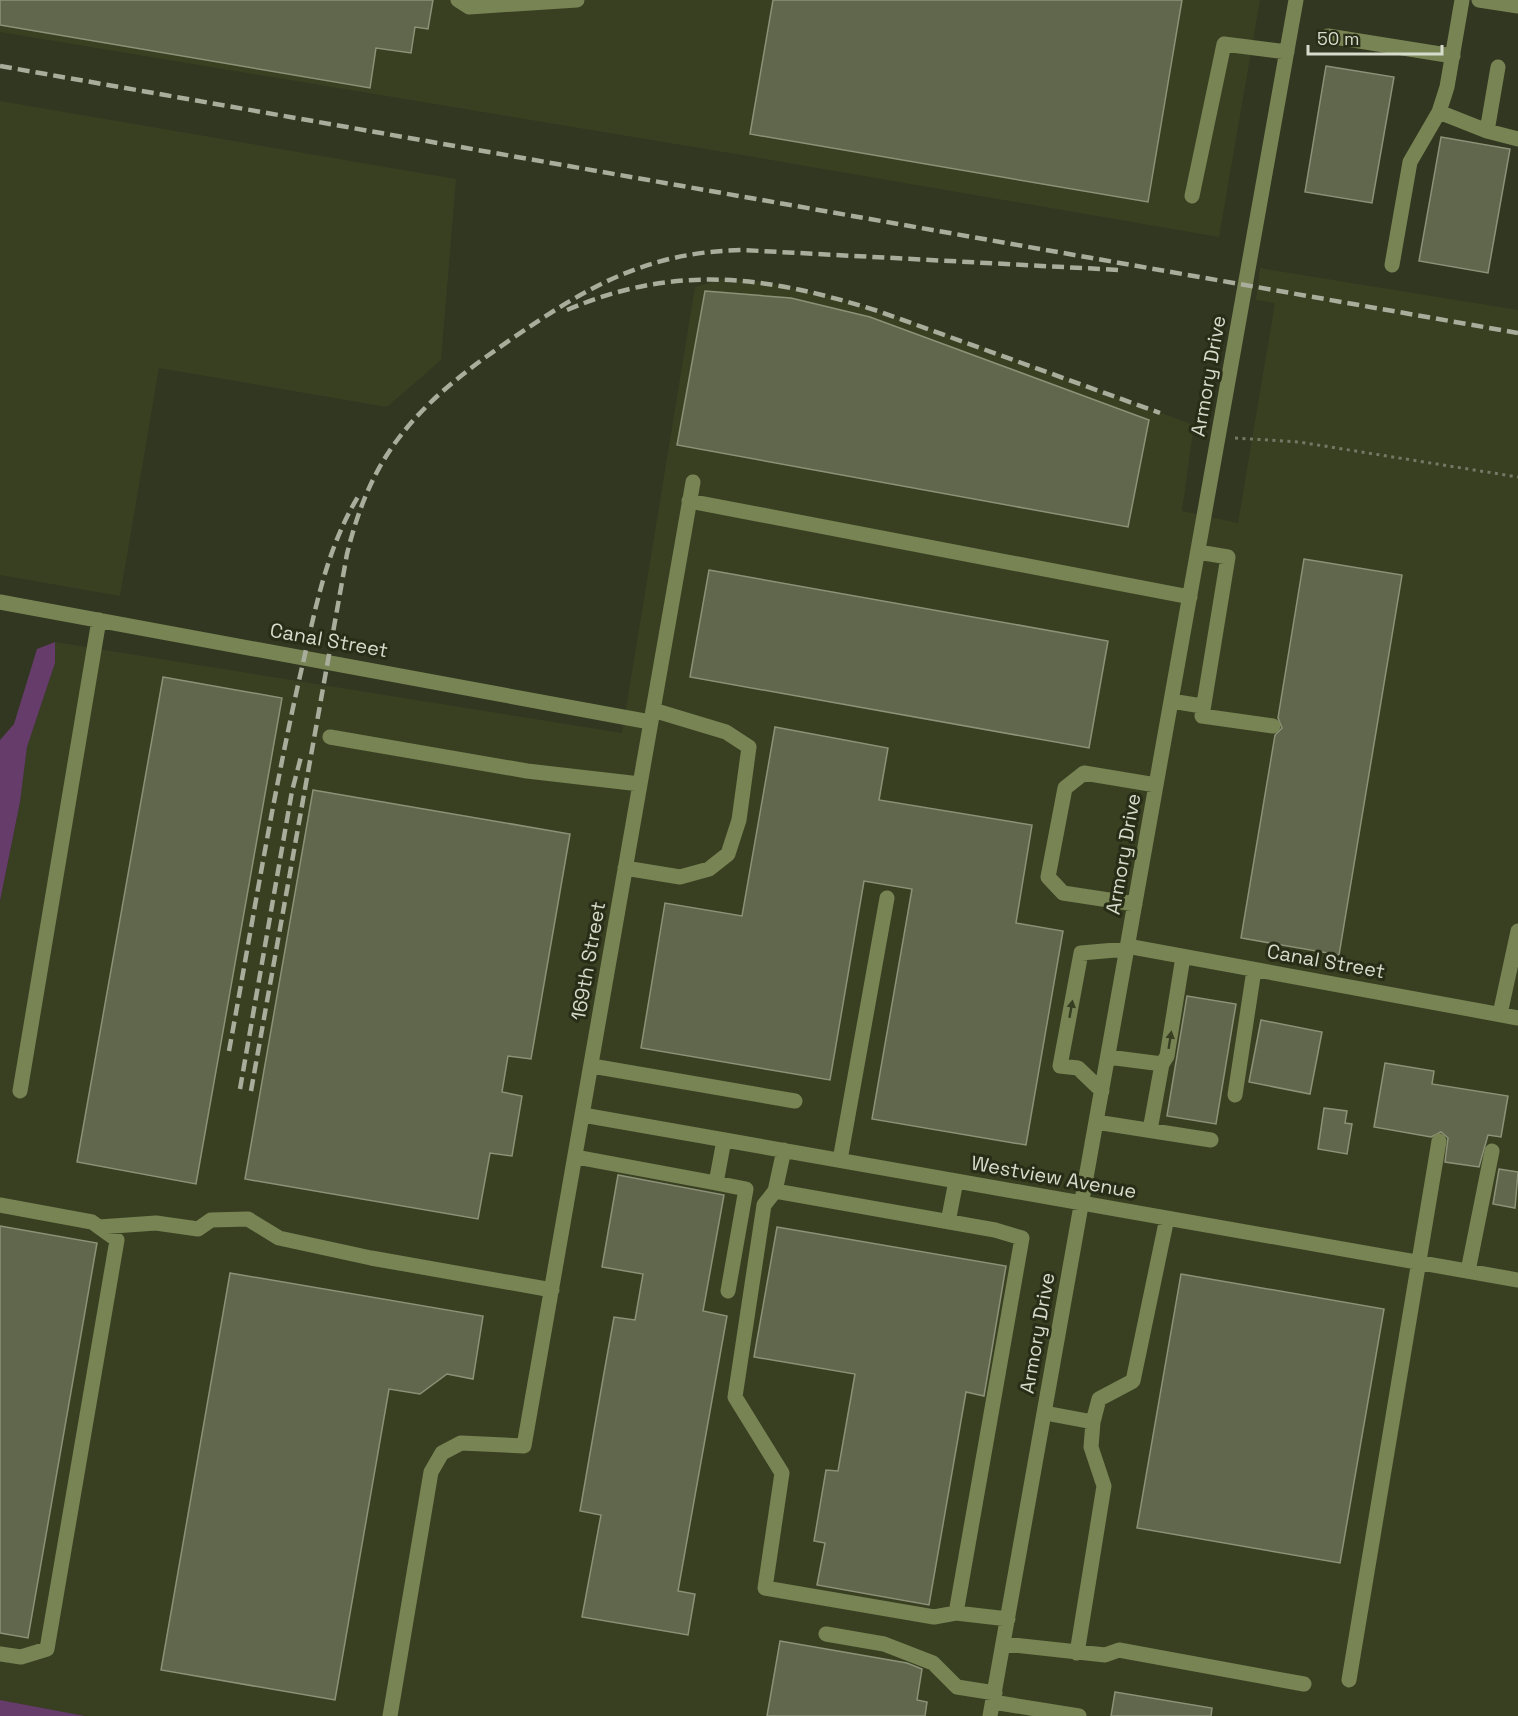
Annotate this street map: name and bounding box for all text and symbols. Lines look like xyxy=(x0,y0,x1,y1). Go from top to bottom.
scale bar xyxy=(1308,18,1442,56)
text: 50 m xyxy=(1317,27,1359,50)
street label: Armory Drive xyxy=(1185,313,1231,439)
street label: Canal Street xyxy=(268,617,390,663)
street label: Armory Drive xyxy=(1100,791,1146,917)
street label: 169th Street xyxy=(565,899,611,1023)
street label: Canal Street xyxy=(1265,938,1387,984)
one-way arrow xyxy=(1067,1000,1076,1019)
one-way arrow xyxy=(1165,1031,1174,1050)
street label: Westview Avenue xyxy=(969,1150,1139,1204)
street label: Armory Drive xyxy=(1014,1270,1060,1396)

